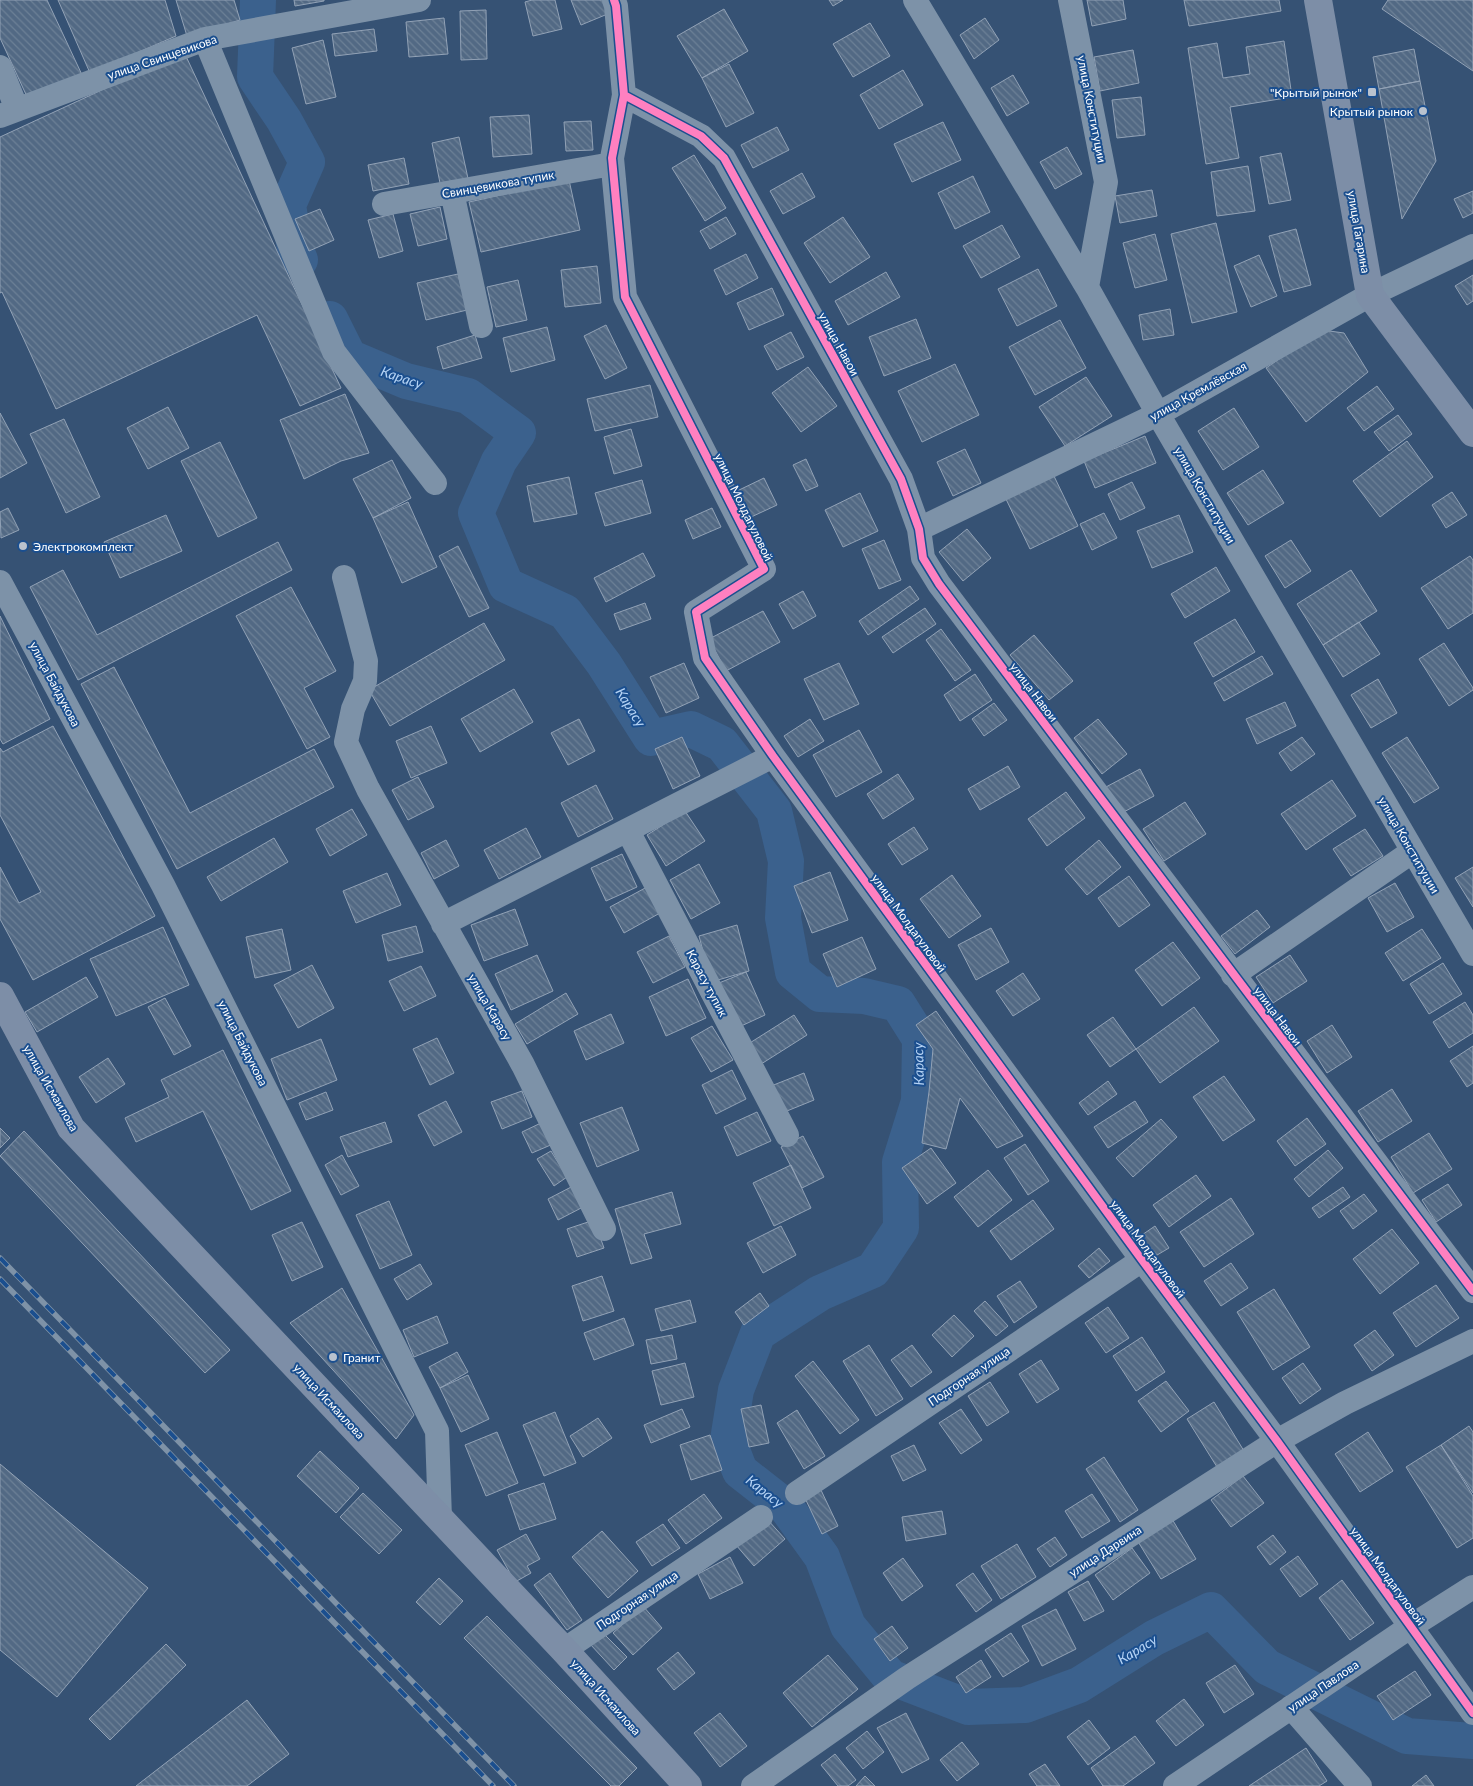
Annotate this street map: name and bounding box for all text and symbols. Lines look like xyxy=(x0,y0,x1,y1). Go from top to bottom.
street label: улица Свинцевикова xyxy=(105,31,219,83)
street label: улица Конституции xyxy=(1074,54,1110,164)
place label: "Крытый рынок" xyxy=(1270,85,1362,100)
marker: "Крытый рынок" xyxy=(1366,86,1378,98)
place label: Крытый рынок xyxy=(1330,104,1414,119)
marker: Крытый рынок xyxy=(1417,105,1429,117)
street label: Свинцевикова тупик xyxy=(441,167,556,201)
street label: улица Гагарина xyxy=(1344,189,1374,275)
street label: улица Навои xyxy=(815,310,863,379)
street label: улица Кремлёвская xyxy=(1147,358,1249,424)
water label: Карасу xyxy=(379,362,425,392)
street label: улица Конституции xyxy=(1171,444,1239,546)
street label: улица Молдагуловой xyxy=(711,451,777,563)
place label: Электрокомплект xyxy=(33,539,133,554)
marker: Электрокомплект xyxy=(17,540,29,552)
street label: улица Байдукова xyxy=(26,639,84,729)
street label: улица Навои xyxy=(1007,659,1061,725)
water label: Карасу xyxy=(612,684,650,730)
street label: улица Конституции xyxy=(1375,794,1443,896)
street label: улица Молдагуловой xyxy=(868,871,950,975)
street label: Карасу тупик xyxy=(683,947,731,1020)
street label: улица Карасу xyxy=(465,971,515,1044)
street label: улица Навои xyxy=(1251,983,1305,1049)
street label: улица Байдукова xyxy=(215,998,271,1088)
street label: улица Исмаилова xyxy=(20,1042,82,1134)
water label: Карасу xyxy=(909,1042,927,1086)
street label: улица Молдагуловой xyxy=(1107,1197,1189,1301)
street label: Подгорная улица xyxy=(925,1343,1013,1409)
place label: Гранит xyxy=(343,1350,380,1365)
marker: Гранит xyxy=(327,1351,339,1363)
street label: улица Исмаилова xyxy=(290,1360,368,1442)
water label: Карасу xyxy=(743,1471,787,1511)
street label: улица Дарвина xyxy=(1066,1522,1144,1580)
street label: улица Молдагуловой xyxy=(1347,1524,1429,1628)
street label: Подгорная улица xyxy=(593,1567,681,1633)
water label: Карасу xyxy=(1114,1630,1160,1667)
street label: улица Исмаилова xyxy=(568,1656,644,1738)
street label: улица Павлова xyxy=(1285,1657,1361,1715)

